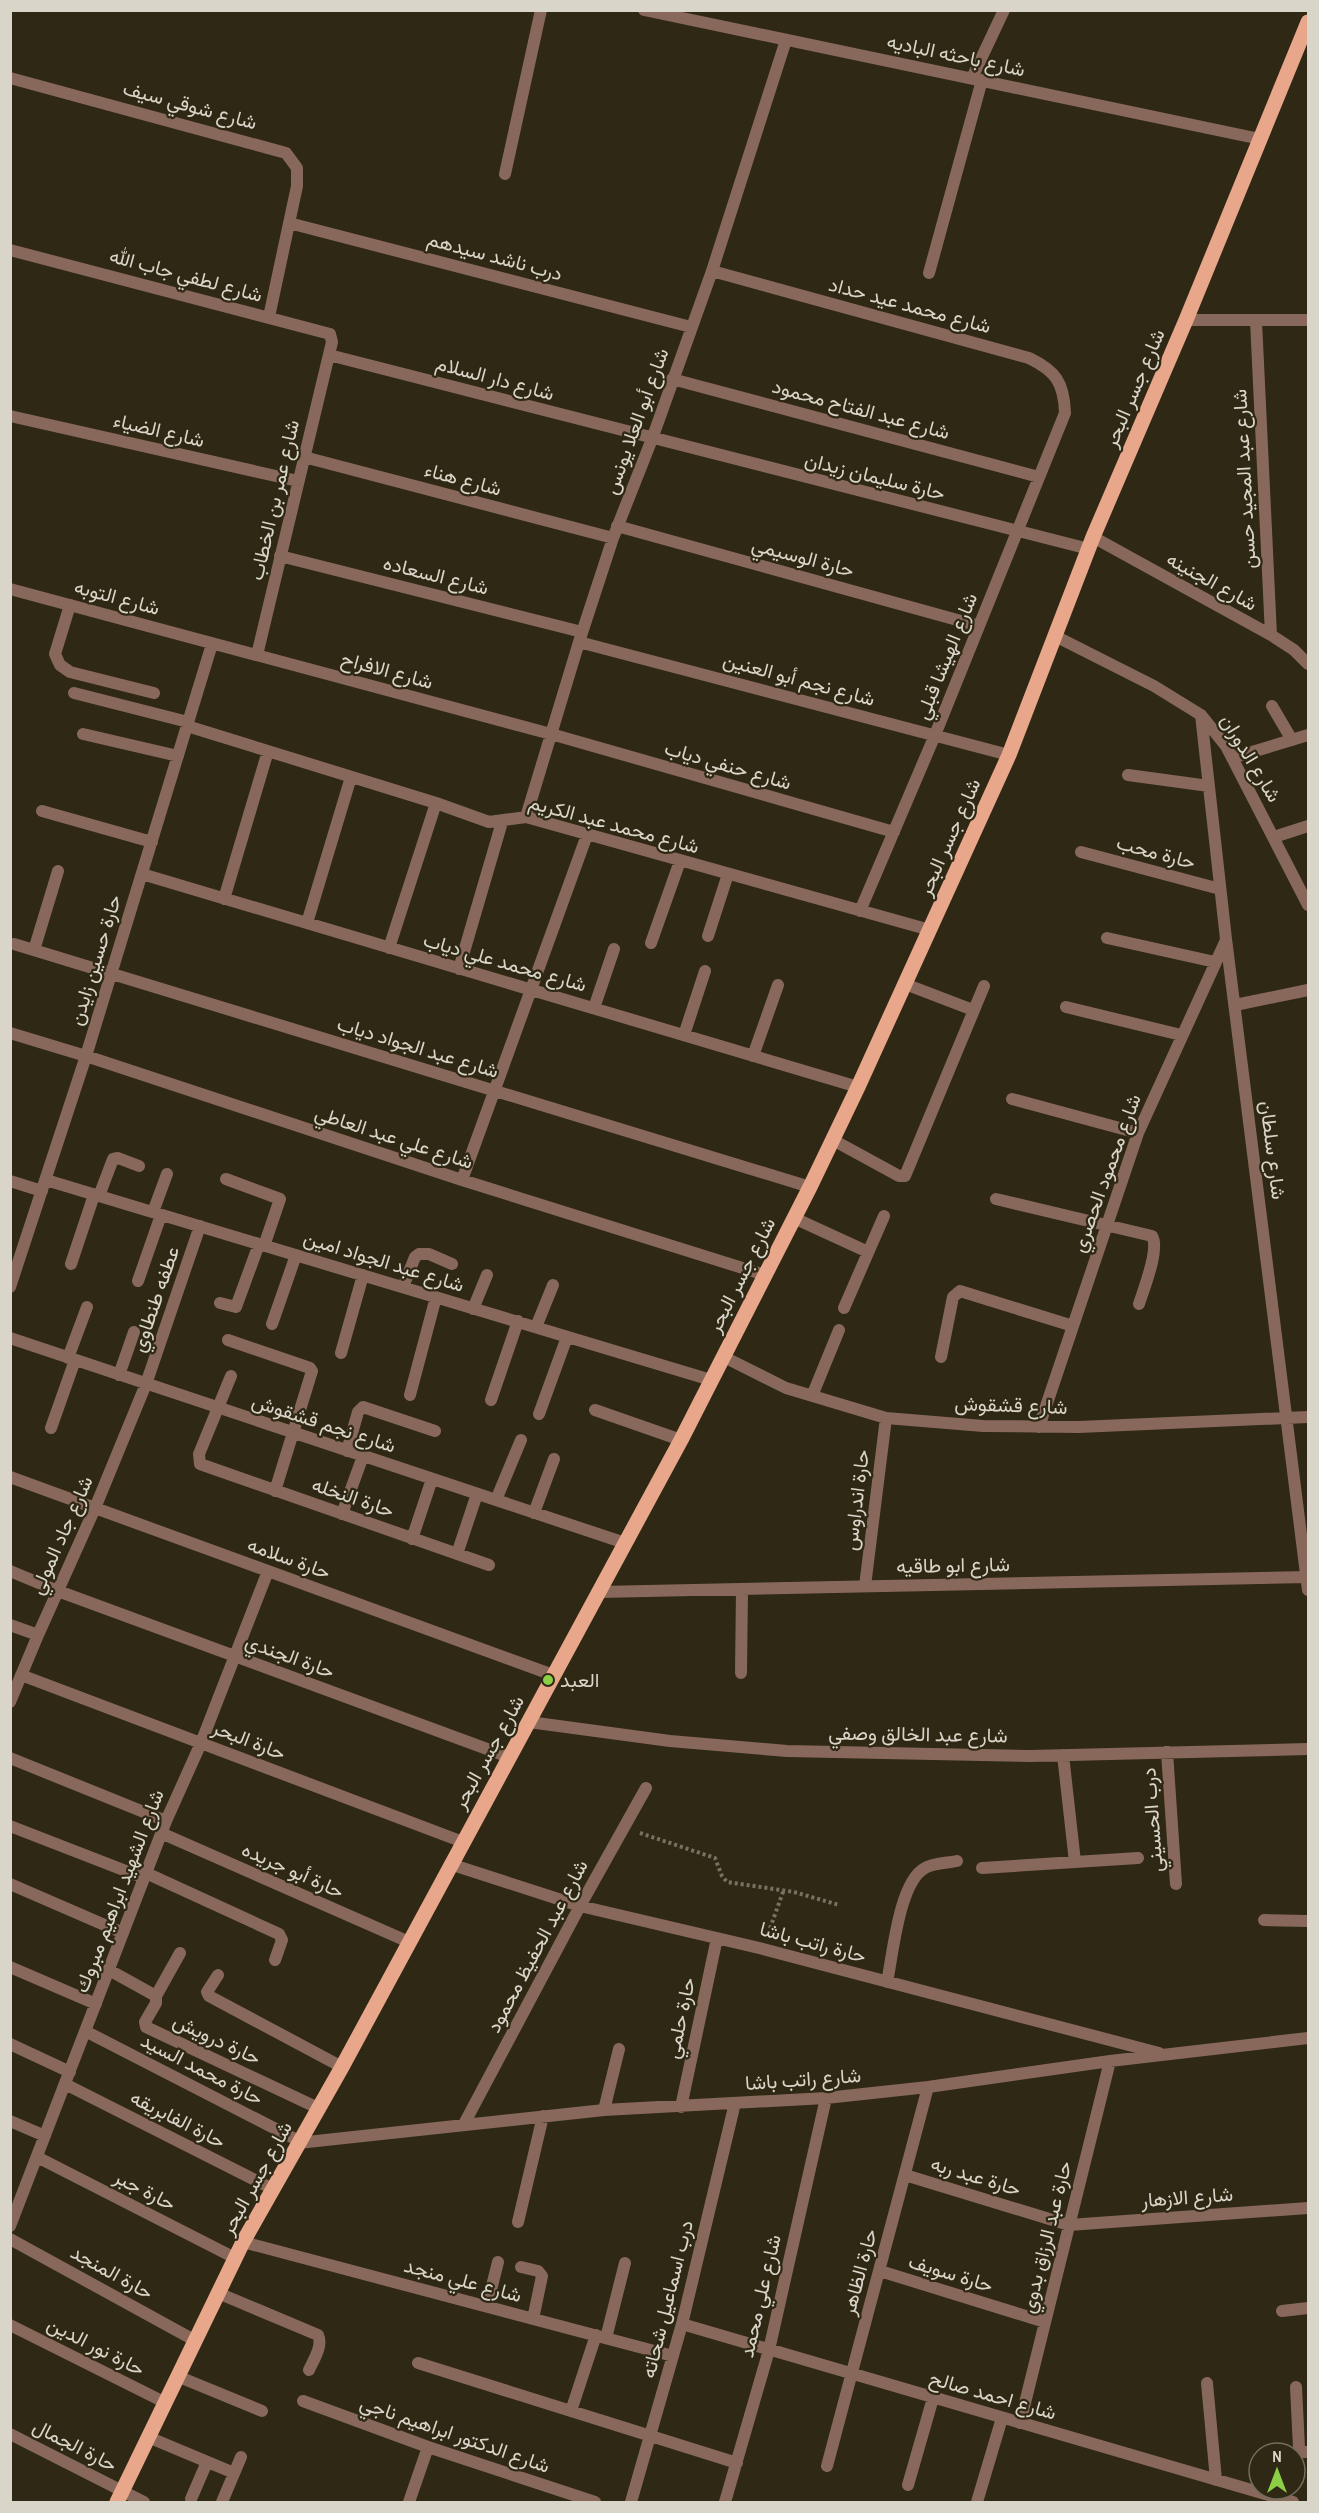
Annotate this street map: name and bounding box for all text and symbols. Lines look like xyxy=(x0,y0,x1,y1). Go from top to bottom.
street label: شارع باحثه الباديه xyxy=(884,27,1028,83)
street label: شارع شوقي سيف xyxy=(119,74,260,139)
street label: درب ناشد سيدهم xyxy=(424,224,566,287)
street label: شارع لطفي جاب الله xyxy=(106,241,266,312)
street label: شارع محمد عيد حداد xyxy=(826,270,994,340)
street label: شارع جسر البحر xyxy=(1096,325,1172,452)
street label: شارع أبو العلا يونس xyxy=(597,344,675,498)
street label: شارع دار السلام xyxy=(433,349,557,407)
street label: شارع عبد الفتاح محمود xyxy=(769,372,953,446)
street label: شارع عبد المجيد حسن xyxy=(1225,388,1263,570)
street label: شارع الضياء xyxy=(111,406,207,454)
street label: شارع عمر بن الخطاب xyxy=(242,417,306,583)
street label: حارة سليمان زيدان xyxy=(802,445,948,506)
street label: شارع هناء xyxy=(421,455,505,503)
street label: حارة الوسيمي xyxy=(748,530,857,587)
street label: شارع الجنينه xyxy=(1162,545,1262,617)
street label: شارع السعاده xyxy=(380,548,492,602)
street label: شارع التوبه xyxy=(71,572,163,622)
street label: شارع الهيشا قبلي xyxy=(908,588,987,725)
street label: شارع الافراح xyxy=(338,644,436,696)
street label: شارع نجم أبو العنين xyxy=(720,645,878,713)
street label: شارع الدوران xyxy=(1214,709,1288,807)
street label: شارع حنفي دياب xyxy=(660,733,795,799)
street label: شارع جسر البحر xyxy=(910,774,987,901)
street label: شارع محمد عبد الكريم xyxy=(526,788,702,860)
street label: حارة محب xyxy=(1114,828,1199,875)
street label: حارة حسين زايدن xyxy=(62,891,127,1029)
street label: شارع محمد علي دياب xyxy=(419,925,590,1002)
street label: شارع عبد الجواد دياب xyxy=(334,1009,502,1085)
street label: شارع محمود الحصري xyxy=(1064,1090,1150,1257)
street label: شارع علي عبد العاطي xyxy=(310,1098,477,1179)
street label: شارع سلطان xyxy=(1253,1099,1293,1201)
street label: شارع جسر البحر xyxy=(699,1212,782,1338)
street label: شارع عبد الجواد امين xyxy=(300,1223,468,1299)
street label: عطفه طنطاوي xyxy=(124,1242,189,1357)
street label: شارع نجم قشقوش xyxy=(248,1387,400,1459)
street label: شارع قشقوش xyxy=(954,1389,1068,1421)
street label: حارة اندراوس xyxy=(836,1448,875,1552)
street label: حارة النخله xyxy=(308,1470,398,1523)
street label: شارع جاد المولي xyxy=(22,1471,102,1600)
street label: حارة سلامه xyxy=(244,1530,335,1585)
street label: شارع ابو طاقيه xyxy=(896,1550,1010,1580)
street label: حارة الجندي xyxy=(240,1627,339,1688)
place label: العبد xyxy=(560,1666,599,1693)
marker: العبد xyxy=(541,1673,555,1687)
street label: شارع جسر البحر xyxy=(445,1690,531,1815)
street label: حارة البحر xyxy=(208,1713,290,1766)
street label: شارع عبد الخالق وصفي xyxy=(828,1718,1008,1753)
street label: درب الحسيني xyxy=(1134,1767,1173,1873)
street label: شارع الشهيد ابراهيم مبروك xyxy=(67,1785,171,1997)
street label: حارة أبو جريده xyxy=(238,1835,349,1904)
street label: شارع عبد الحفيظ محمود xyxy=(479,1854,595,2038)
street label: حارة راتب باشا xyxy=(757,1914,869,1969)
street label: حارة حلمي xyxy=(658,1975,705,2062)
street label: حارة درويش xyxy=(169,2006,265,2071)
street label: حارة محمد السيد xyxy=(136,2026,268,2111)
street label: شارع راتب باشا xyxy=(744,2061,862,2097)
street label: حارة الفابريقه xyxy=(126,2083,230,2154)
street label: شارع جسر البحر xyxy=(213,2116,299,2241)
street label: حارة عبد ربه xyxy=(928,2149,1025,2202)
street label: حارة عبد الرزاق بدوي xyxy=(1014,2158,1081,2317)
street label: حارة جبر xyxy=(109,2162,181,2217)
street label: شارع الازهار xyxy=(1139,2180,1234,2214)
street label: درب اسماعيل شحاته xyxy=(634,2217,699,2381)
street label: حارة الظاهر xyxy=(834,2226,883,2319)
street label: شارع علي محمد xyxy=(732,2232,791,2361)
street label: حارة المنجد xyxy=(66,2238,158,2305)
street label: حارة سويف xyxy=(905,2247,997,2298)
street label: شارع علي منجد xyxy=(400,2251,525,2312)
street label: حارة نور الدين xyxy=(43,2309,150,2382)
street label: شارع احمد صالح xyxy=(926,2363,1060,2427)
street label: شارع الدكتور ابراهيم ناجي xyxy=(355,2388,554,2482)
street label: حارة الجمال xyxy=(28,2412,122,2477)
north arrow xyxy=(1247,2441,1307,2501)
text: N xyxy=(1272,2445,1282,2467)

